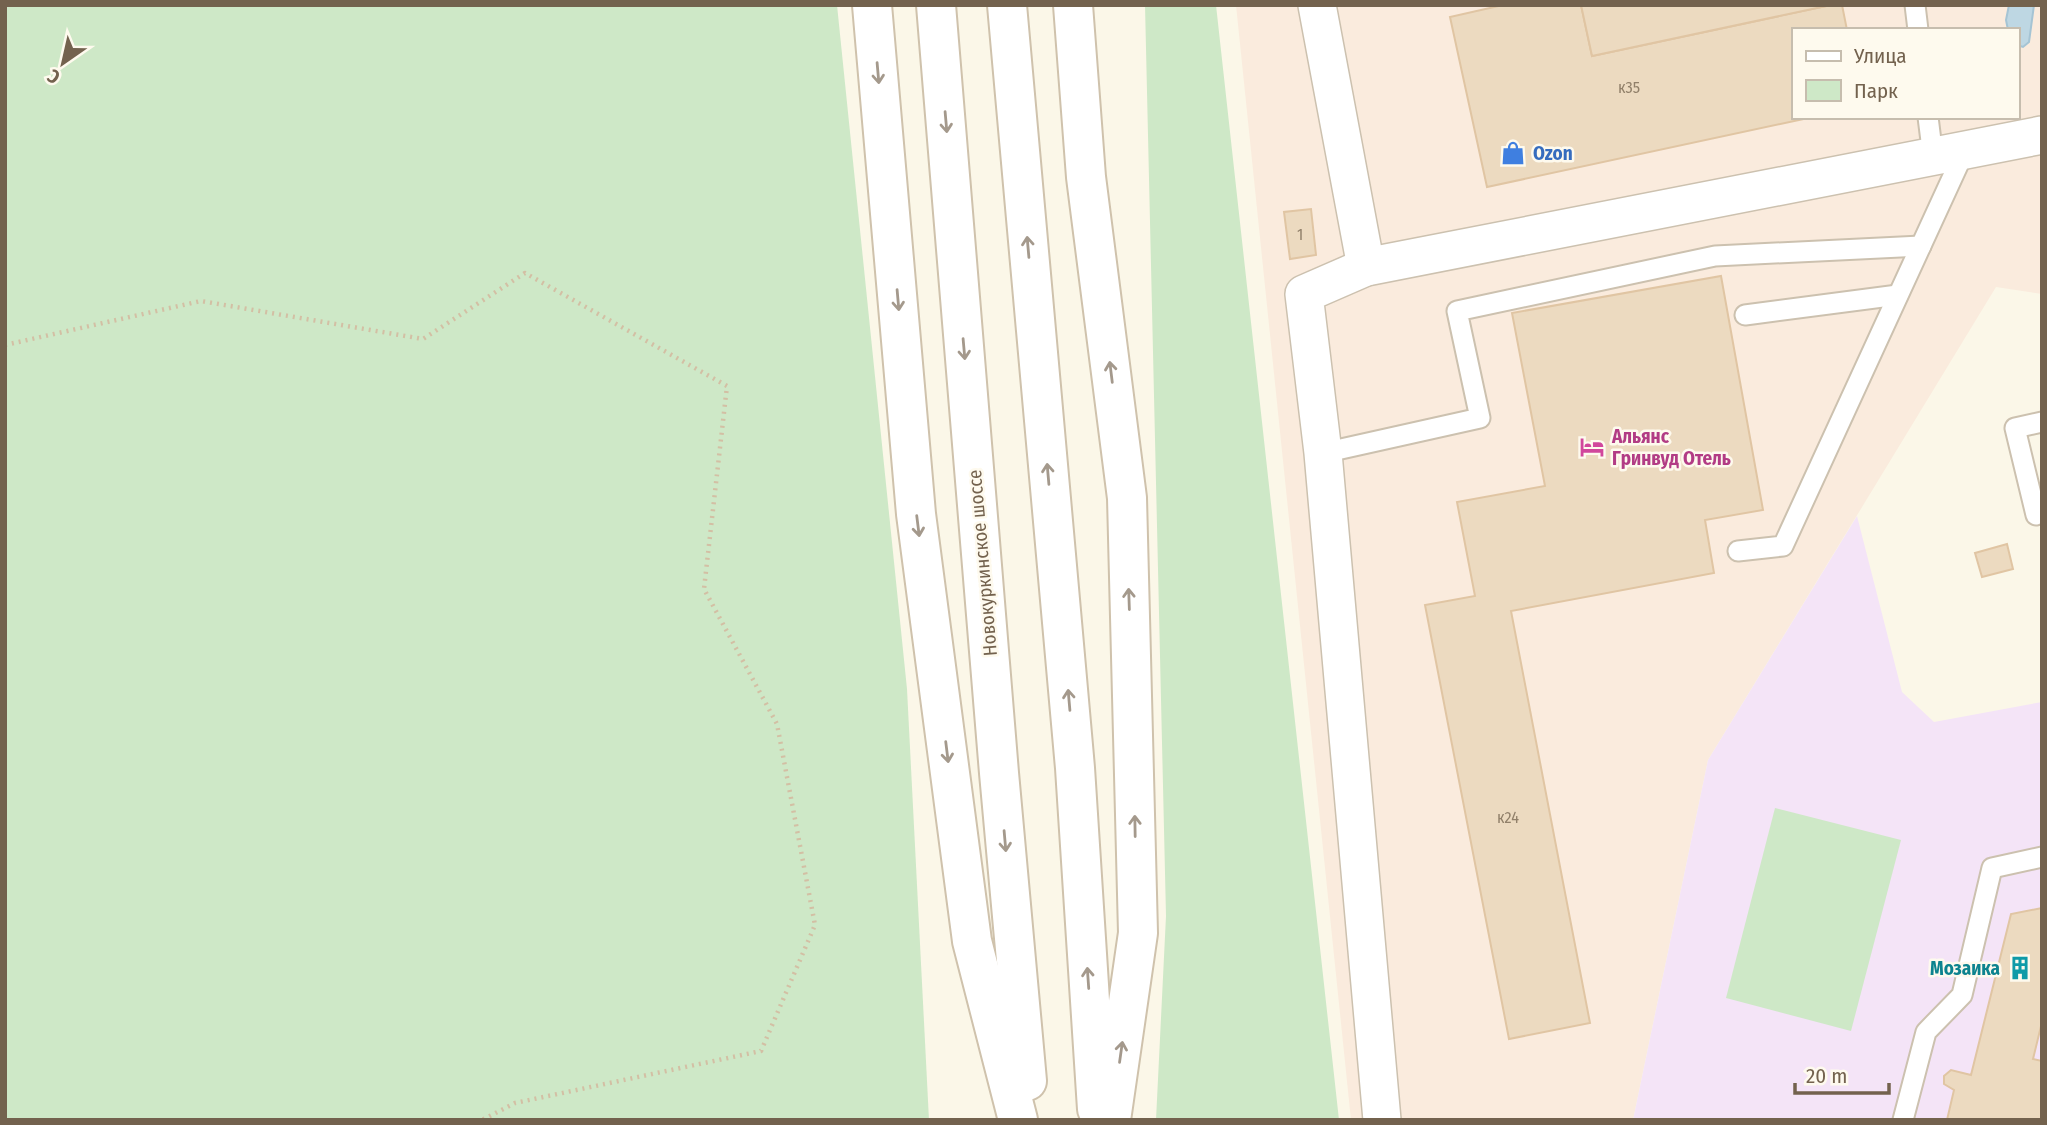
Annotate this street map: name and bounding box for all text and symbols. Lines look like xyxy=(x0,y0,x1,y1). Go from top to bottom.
north arrow xyxy=(28,28,98,98)
legend xyxy=(1792,28,2019,119)
text: Улица xyxy=(1853,43,1907,69)
one-way arrow xyxy=(872,61,885,84)
text: С xyxy=(43,64,64,89)
house number: к35 xyxy=(1618,78,1640,97)
text: Парк xyxy=(1854,78,1898,104)
one-way arrow xyxy=(940,110,953,133)
shop icon: Ozon xyxy=(1499,139,1527,167)
place label: Ozon xyxy=(1533,142,1573,165)
house number: 1 xyxy=(1297,225,1303,244)
one-way arrow xyxy=(1022,236,1035,259)
one-way arrow xyxy=(892,288,905,311)
one-way arrow xyxy=(958,337,971,360)
one-way arrow xyxy=(1104,361,1117,384)
place label: Альянс Гринвуд Отель xyxy=(1611,425,1731,470)
hotel icon: Альянс Гринвуд Отель xyxy=(1578,433,1606,461)
one-way arrow xyxy=(1042,463,1055,485)
street label: Новокуркинское шоссе xyxy=(963,469,1002,657)
one-way arrow xyxy=(912,515,925,537)
one-way arrow xyxy=(1123,587,1136,610)
one-way arrow xyxy=(1062,690,1075,712)
one-way arrow xyxy=(941,740,954,763)
house number: к24 xyxy=(1497,808,1519,827)
one-way arrow xyxy=(1129,815,1142,838)
one-way arrow xyxy=(999,829,1012,852)
building icon: Мозаика xyxy=(2006,954,2034,982)
place label: Мозаика xyxy=(1930,957,2000,980)
one-way arrow xyxy=(1081,968,1094,990)
one-way arrow xyxy=(1115,1041,1128,1064)
scale bar xyxy=(1795,1052,1890,1096)
text: 20 m xyxy=(1806,1063,1847,1089)

